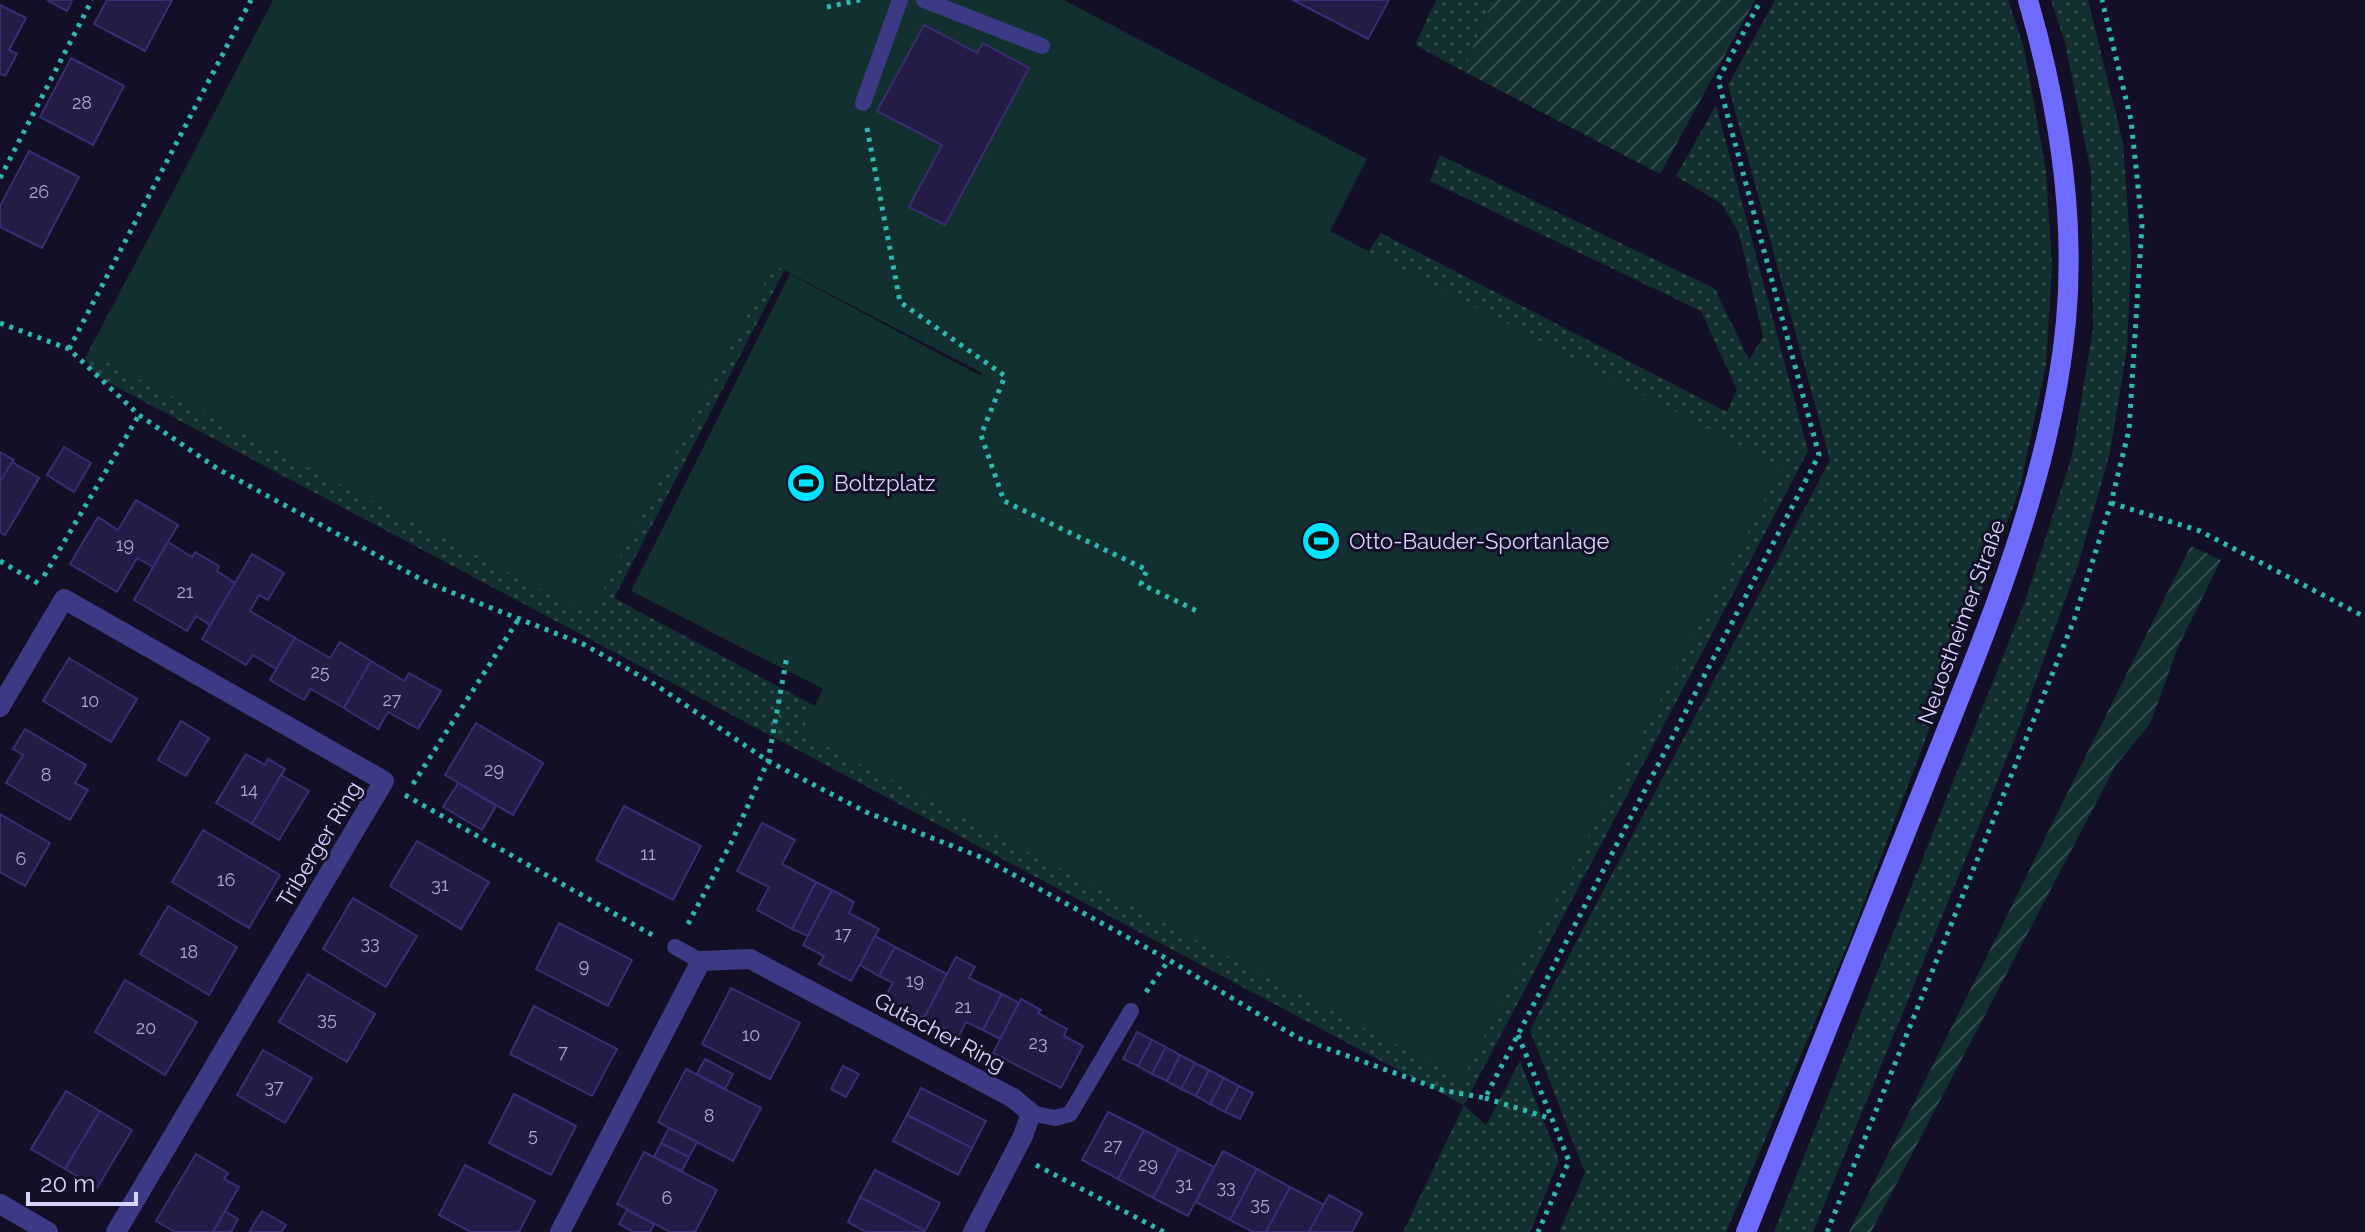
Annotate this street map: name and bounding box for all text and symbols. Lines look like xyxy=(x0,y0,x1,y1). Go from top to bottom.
house number: 28 xyxy=(72,92,92,113)
house number: 26 xyxy=(29,181,49,202)
sports icon: Boltzplatz xyxy=(785,462,827,504)
place label: Boltzplatz xyxy=(834,470,936,496)
street label: Neuostheimer Straße xyxy=(1912,516,2010,728)
sports icon: Otto-Bauder-Sportanlage xyxy=(1300,520,1342,562)
place label: Otto-Bauder-Sportanlage xyxy=(1349,528,1609,554)
house number: 19 xyxy=(116,534,134,555)
house number: 21 xyxy=(176,581,194,602)
house number: 25 xyxy=(310,661,330,682)
house number: 27 xyxy=(382,689,402,710)
house number: 10 xyxy=(81,690,99,711)
house number: 29 xyxy=(484,759,504,780)
house number: 8 xyxy=(41,764,51,785)
street label: Triberger Ring xyxy=(271,776,367,912)
house number: 14 xyxy=(240,779,258,800)
house number: 11 xyxy=(640,843,656,864)
house number: 6 xyxy=(16,848,27,869)
house number: 16 xyxy=(217,869,235,890)
house number: 31 xyxy=(431,874,449,895)
house number: 17 xyxy=(834,923,852,944)
house number: 33 xyxy=(360,932,380,953)
house number: 18 xyxy=(180,941,198,962)
house number: 9 xyxy=(579,955,589,976)
house number: 19 xyxy=(906,970,924,991)
street label: Gutacher Ring xyxy=(870,987,1010,1077)
house number: 21 xyxy=(954,996,972,1017)
house number: 35 xyxy=(317,1008,337,1029)
house number: 20 xyxy=(136,1017,156,1038)
house number: 10 xyxy=(742,1024,760,1045)
house number: 23 xyxy=(1029,1032,1048,1053)
house number: 7 xyxy=(558,1041,568,1062)
house number: 37 xyxy=(264,1076,284,1097)
house number: 8 xyxy=(704,1105,714,1126)
house number: 5 xyxy=(528,1124,538,1145)
house number: 27 xyxy=(1103,1135,1123,1156)
house number: 29 xyxy=(1138,1154,1158,1175)
scale bar xyxy=(28,1156,136,1206)
text: 20 m xyxy=(40,1169,95,1198)
house number: 31 xyxy=(1175,1173,1193,1194)
house number: 33 xyxy=(1216,1176,1236,1197)
house number: 6 xyxy=(662,1187,673,1208)
house number: 35 xyxy=(1250,1193,1270,1214)

